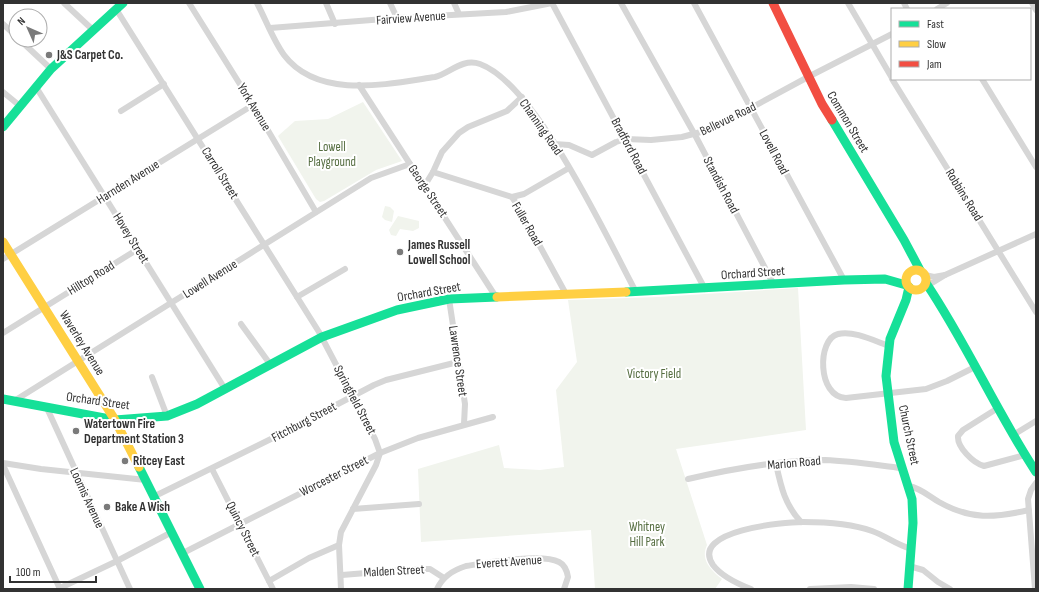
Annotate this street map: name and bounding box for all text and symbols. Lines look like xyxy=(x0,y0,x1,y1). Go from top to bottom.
north arrow xyxy=(8,8,48,48)
street label: Fairview Avenue xyxy=(376,8,446,28)
legend xyxy=(891,8,1031,80)
text: N xyxy=(15,15,28,28)
text: Fast xyxy=(927,17,944,32)
text: Slow xyxy=(927,37,946,52)
place label: J&S Carpet Co. xyxy=(56,47,123,63)
marker: J&S Carpet Co. xyxy=(44,50,54,60)
text: Jam xyxy=(926,57,942,72)
street label: York Avenue xyxy=(234,80,274,134)
street label: Common Street xyxy=(823,88,873,156)
street label: Channing Road xyxy=(516,96,566,158)
street label: Bellevue Road xyxy=(697,99,759,139)
street label: Bradford Road xyxy=(608,115,650,177)
street label: Lovell Road xyxy=(756,127,792,177)
park label: Lowell Playground xyxy=(308,139,356,170)
street label: Carroll Street xyxy=(198,144,242,202)
street label: Standish Road xyxy=(699,154,743,216)
street label: Harnden Avenue xyxy=(94,156,162,208)
street label: George Street xyxy=(404,161,452,221)
street label: Robbins Road xyxy=(942,166,986,224)
street label: Fuller Road xyxy=(508,199,546,249)
street label: Hovey Street xyxy=(109,210,153,266)
place label: James Russell Lowell School xyxy=(407,237,471,268)
marker: James Russell Lowell School xyxy=(395,247,405,257)
street label: Lowell Avenue xyxy=(180,256,240,302)
street label: Hilltop Road xyxy=(65,257,117,299)
street label: Orchard Street xyxy=(720,263,786,283)
street label: Orchard Street xyxy=(396,279,462,305)
street label: Waverley Avenue xyxy=(56,308,108,378)
street label: Lawrence Street xyxy=(445,325,471,397)
street label: Springfield Street xyxy=(330,363,380,437)
park label: Victory Field xyxy=(627,366,681,382)
street label: Orchard Street xyxy=(65,389,131,413)
street label: Fitchburg Street xyxy=(269,398,339,446)
street label: Church Street xyxy=(895,403,923,467)
place label: Watertown Fire Department Station 3 xyxy=(84,416,184,447)
marker: Watertown Fire Department Station 3 xyxy=(71,426,81,436)
street label: Worcester Street xyxy=(297,452,371,500)
place label: Ritcey East xyxy=(133,453,185,469)
street label: Marion Road xyxy=(767,453,821,473)
marker: Ritcey East xyxy=(120,456,130,466)
street label: Loomis Avenue xyxy=(66,465,108,531)
place label: Bake A Wish xyxy=(115,499,170,515)
street label: Quincy Street xyxy=(222,499,264,559)
marker: Bake A Wish xyxy=(102,502,112,512)
park label: Whitney Hill Park xyxy=(629,519,665,550)
street label: Everett Avenue xyxy=(476,552,542,572)
scale bar xyxy=(10,558,96,584)
street label: Malden Street xyxy=(363,561,425,581)
text: 100 m xyxy=(16,565,41,580)

